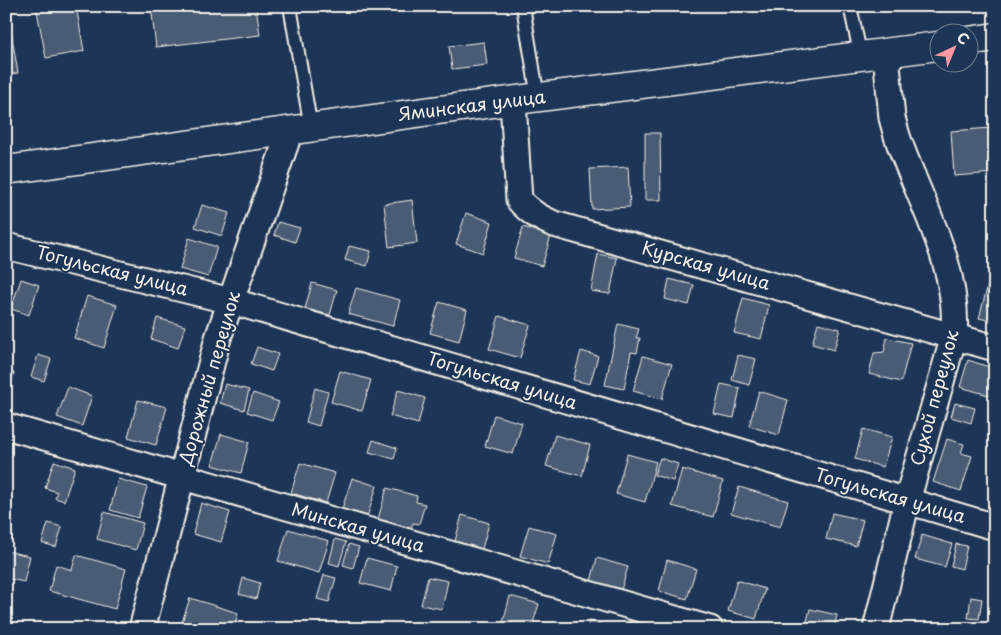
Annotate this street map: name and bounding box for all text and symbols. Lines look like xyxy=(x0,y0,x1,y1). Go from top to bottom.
north arrow xyxy=(928,22,978,72)
text: С xyxy=(952,27,974,49)
street label: Яминская улица xyxy=(396,82,548,127)
street label: Курская улица xyxy=(639,233,774,296)
street label: Тогульская улица xyxy=(34,238,192,302)
street label: Дорожный переулок xyxy=(171,287,246,469)
street label: Сухой переулок xyxy=(902,326,965,469)
street label: Тогульская улица xyxy=(424,344,581,415)
street label: Тогульская улица xyxy=(812,460,970,529)
street label: Минская улица xyxy=(289,495,429,559)

